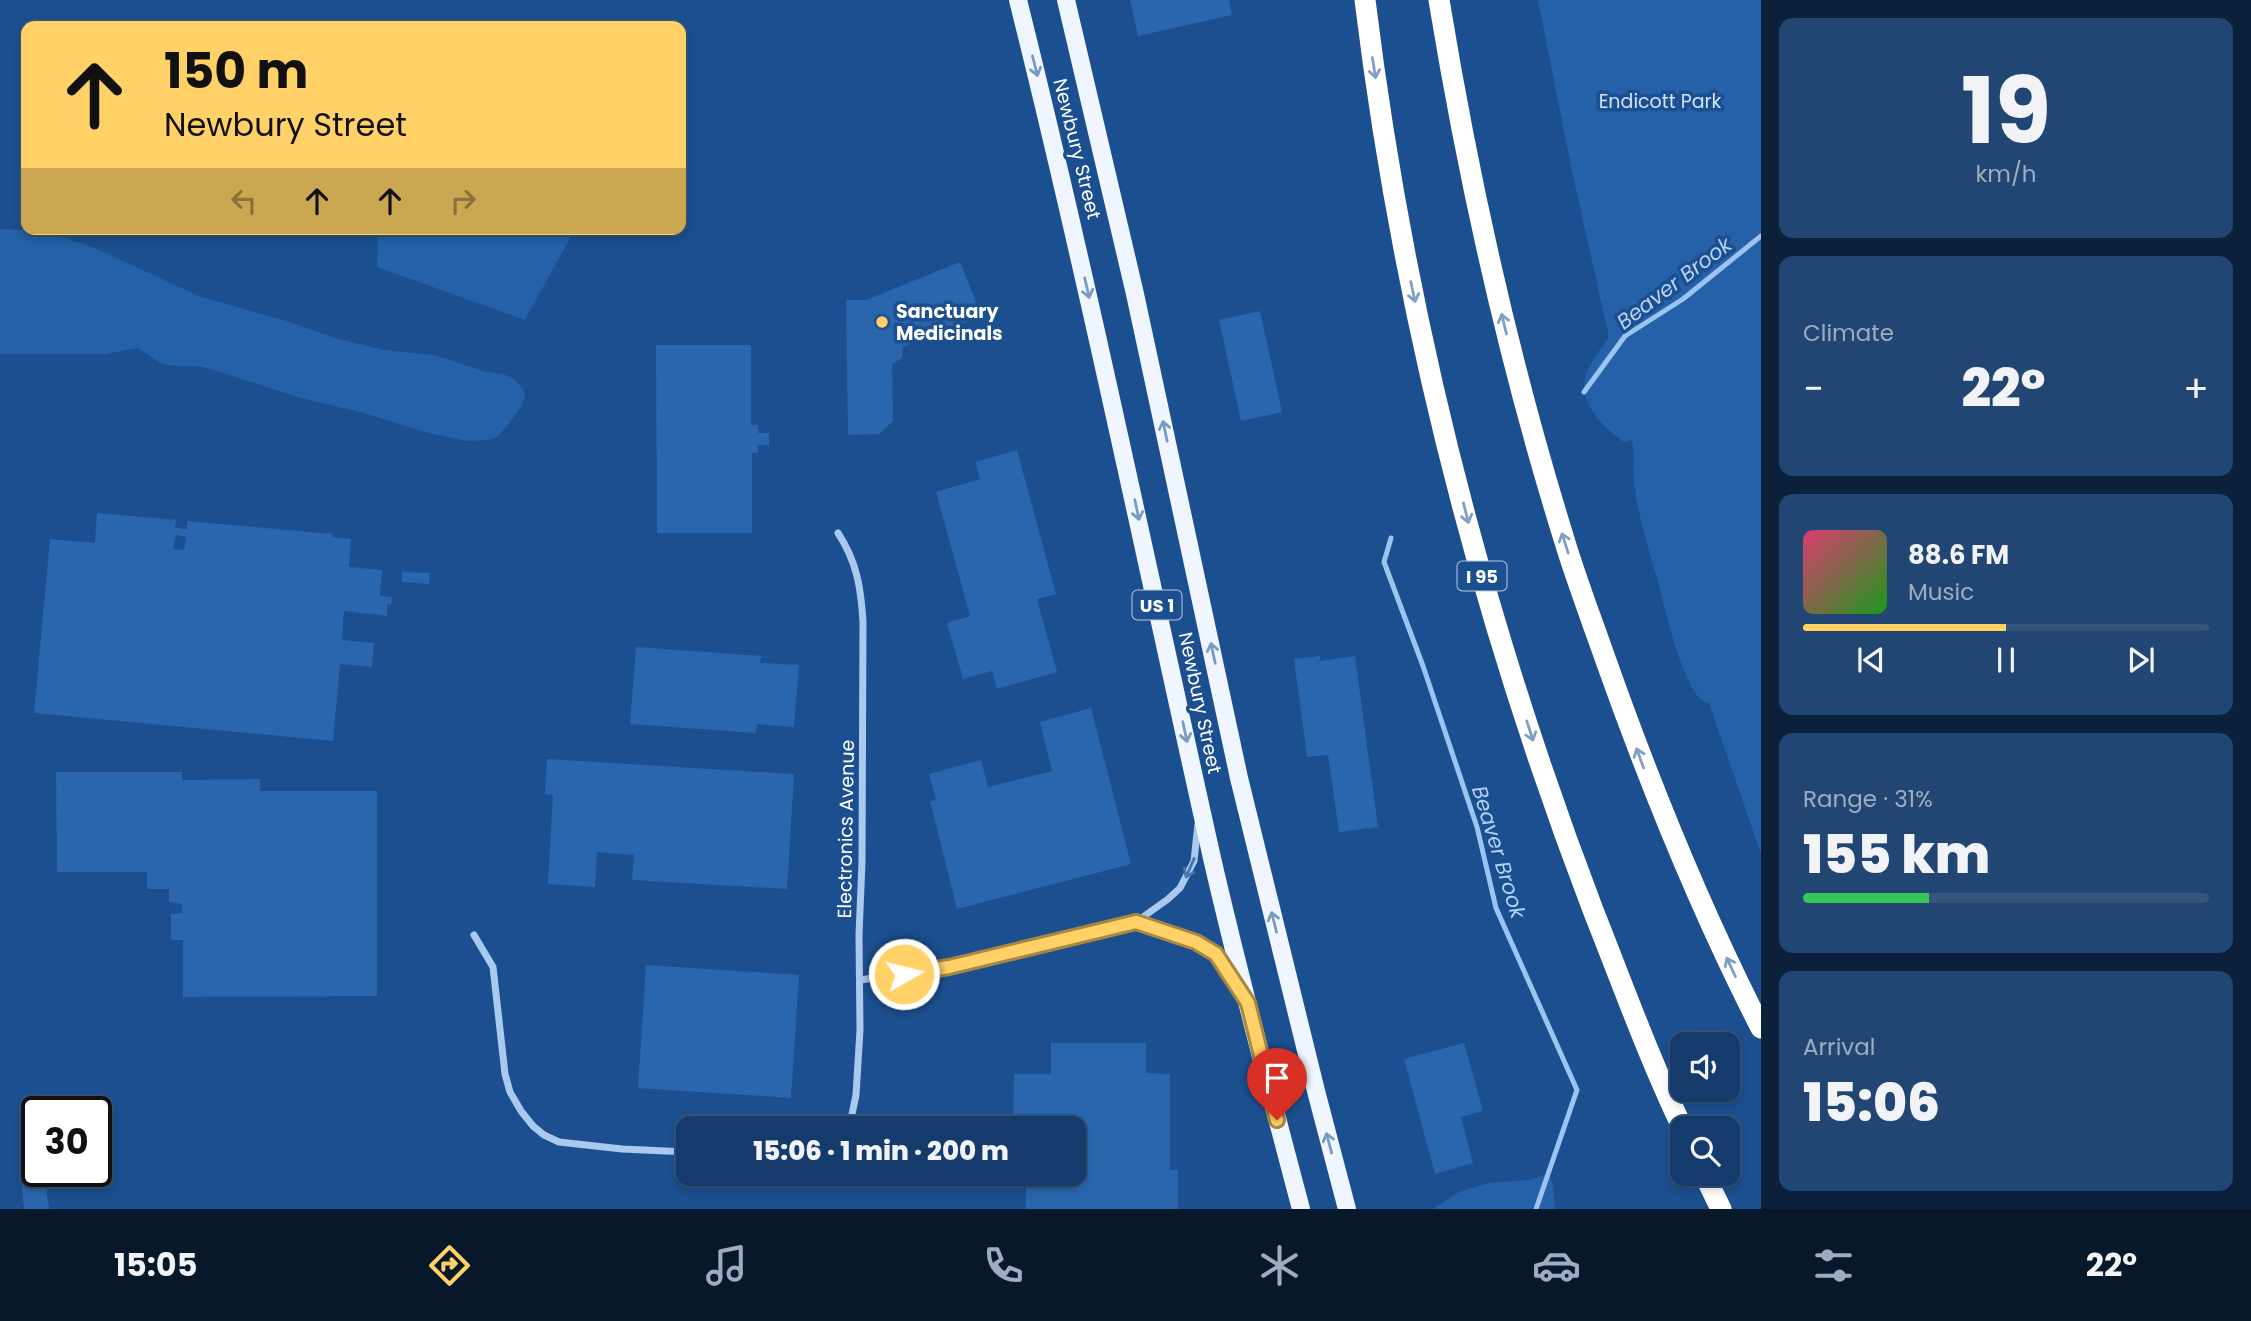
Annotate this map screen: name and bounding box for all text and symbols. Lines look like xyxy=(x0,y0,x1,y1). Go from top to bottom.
text: 150 m xyxy=(164,37,309,105)
text: 19 xyxy=(1961,47,2051,175)
icon: ahead xyxy=(49,49,140,140)
one-way arrow xyxy=(1029,54,1042,77)
one-way arrow xyxy=(1368,56,1381,79)
street label: Newbury Street xyxy=(1046,76,1108,222)
park label: Endicott Park xyxy=(1599,88,1722,115)
text: Newbury Street xyxy=(164,102,407,147)
text: km/h xyxy=(1975,158,2037,190)
icon: left xyxy=(225,182,263,220)
icon: ahead xyxy=(298,182,336,220)
icon: ahead xyxy=(371,182,409,220)
icon: right xyxy=(444,182,482,220)
water label: Beaver Brook xyxy=(1610,229,1739,336)
one-way arrow xyxy=(1081,276,1095,299)
one-way arrow xyxy=(1406,280,1420,303)
place label: Sanctuary Medicinals xyxy=(896,298,1003,347)
one-way arrow xyxy=(1497,313,1510,336)
marker: Sanctuary Medicinals xyxy=(874,314,890,330)
text: Climate xyxy=(1803,317,1894,349)
text: 22° xyxy=(1961,352,2046,425)
text: − xyxy=(1803,362,1824,415)
text: + xyxy=(2183,362,2209,415)
one-way arrow xyxy=(1157,420,1170,442)
one-way arrow xyxy=(1130,498,1144,521)
one-way arrow xyxy=(1460,501,1473,524)
one-way arrow xyxy=(1558,532,1571,554)
text: 88.6 FM xyxy=(1908,537,2009,573)
road number: I 95 xyxy=(1458,562,1506,590)
text: Music xyxy=(1908,576,1974,608)
road number: US 1 xyxy=(1132,590,1182,620)
street label: Newbury Street xyxy=(1172,630,1228,776)
icon: previous xyxy=(1852,641,1890,679)
icon: pause xyxy=(1987,641,2025,679)
icon: next xyxy=(2122,641,2160,679)
one-way arrow xyxy=(1205,642,1219,665)
one-way arrow xyxy=(1179,720,1192,743)
one-way arrow xyxy=(1524,720,1537,742)
street label: Electronics Avenue xyxy=(831,739,861,919)
one-way arrow xyxy=(1633,747,1646,769)
water label: Beaver Brook xyxy=(1465,782,1533,923)
text: Range · 31% xyxy=(1803,783,1933,815)
text: 155 km xyxy=(1803,818,1990,891)
one-way arrow xyxy=(1183,857,1196,878)
one-way arrow xyxy=(1267,912,1280,934)
position arrow xyxy=(867,937,941,1011)
one-way arrow xyxy=(1724,956,1737,978)
text: Arrival xyxy=(1803,1031,1875,1063)
map controls xyxy=(1670,1032,1740,1186)
button: sound xyxy=(1670,1032,1740,1102)
pin xyxy=(1247,1048,1307,1120)
icon: arrive xyxy=(1258,1059,1296,1097)
text: 15:06 xyxy=(1803,1066,1940,1139)
speed limit sign: 30 xyxy=(21,1096,112,1187)
button: search xyxy=(1670,1116,1740,1186)
one-way arrow xyxy=(1322,1132,1335,1154)
text: 15:06 · 1 min · 200 m xyxy=(753,1133,1009,1169)
icon: directions xyxy=(425,1241,474,1290)
icon: music xyxy=(702,1241,751,1290)
icon: phone xyxy=(979,1241,1028,1290)
icon: climate xyxy=(1255,1241,1304,1290)
icon: car xyxy=(1532,1241,1581,1290)
icon: filters xyxy=(1809,1241,1858,1290)
text: 15:05 xyxy=(114,1242,197,1287)
text: 22° xyxy=(2086,1242,2137,1287)

